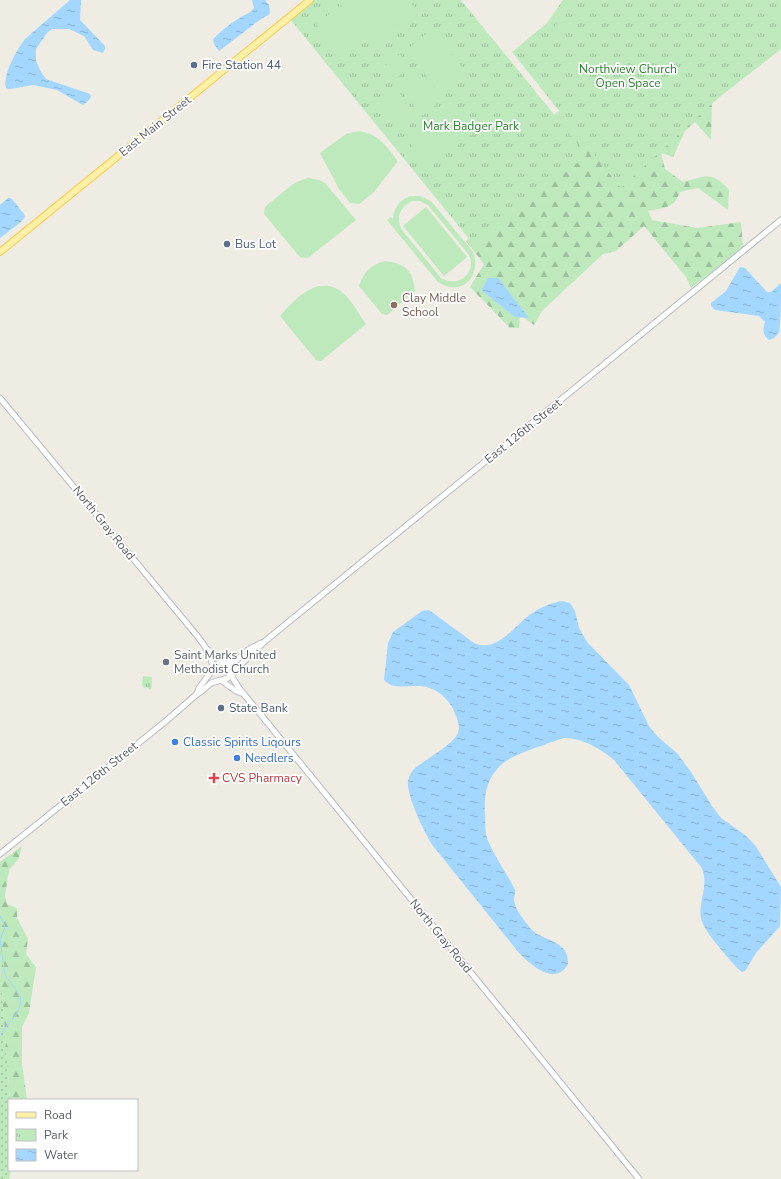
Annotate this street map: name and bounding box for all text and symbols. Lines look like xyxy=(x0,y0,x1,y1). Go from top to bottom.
place label: Fire Station 44 xyxy=(202,57,281,73)
marker: Fire Station 44 xyxy=(189,60,199,70)
park label: Northview Church Open Space xyxy=(579,61,677,91)
street label: East Main Street xyxy=(116,91,195,160)
park label: Mark Badger Park xyxy=(423,118,520,134)
place label: Bus Lot xyxy=(235,236,277,252)
marker: Bus Lot xyxy=(222,239,232,249)
place label: Clay Middle School xyxy=(402,290,466,320)
marker: Clay Middle School xyxy=(389,300,399,310)
street label: East 126th Street xyxy=(481,394,565,467)
street label: North Gray Road xyxy=(69,483,139,563)
place label: Saint Marks United Methodist Church xyxy=(174,647,276,677)
marker: Saint Marks United Methodist Church xyxy=(161,657,171,667)
place label: State Bank xyxy=(229,700,289,716)
marker: State Bank xyxy=(216,703,226,713)
place label: Classic Spirits Liqours xyxy=(183,734,301,750)
street label: East 126th Street xyxy=(57,737,141,810)
marker: Classic Spirits Liqours xyxy=(170,737,180,747)
place label: Needlers xyxy=(245,750,294,766)
marker: Needlers xyxy=(232,753,242,763)
place label: CVS Pharmacy xyxy=(222,770,303,786)
marker: CVS Pharmacy xyxy=(209,773,219,783)
street label: North Gray Road xyxy=(406,896,476,976)
legend xyxy=(8,1099,138,1171)
text: Road xyxy=(44,1107,72,1123)
text: Park xyxy=(44,1127,69,1143)
text: Water xyxy=(44,1147,78,1163)

